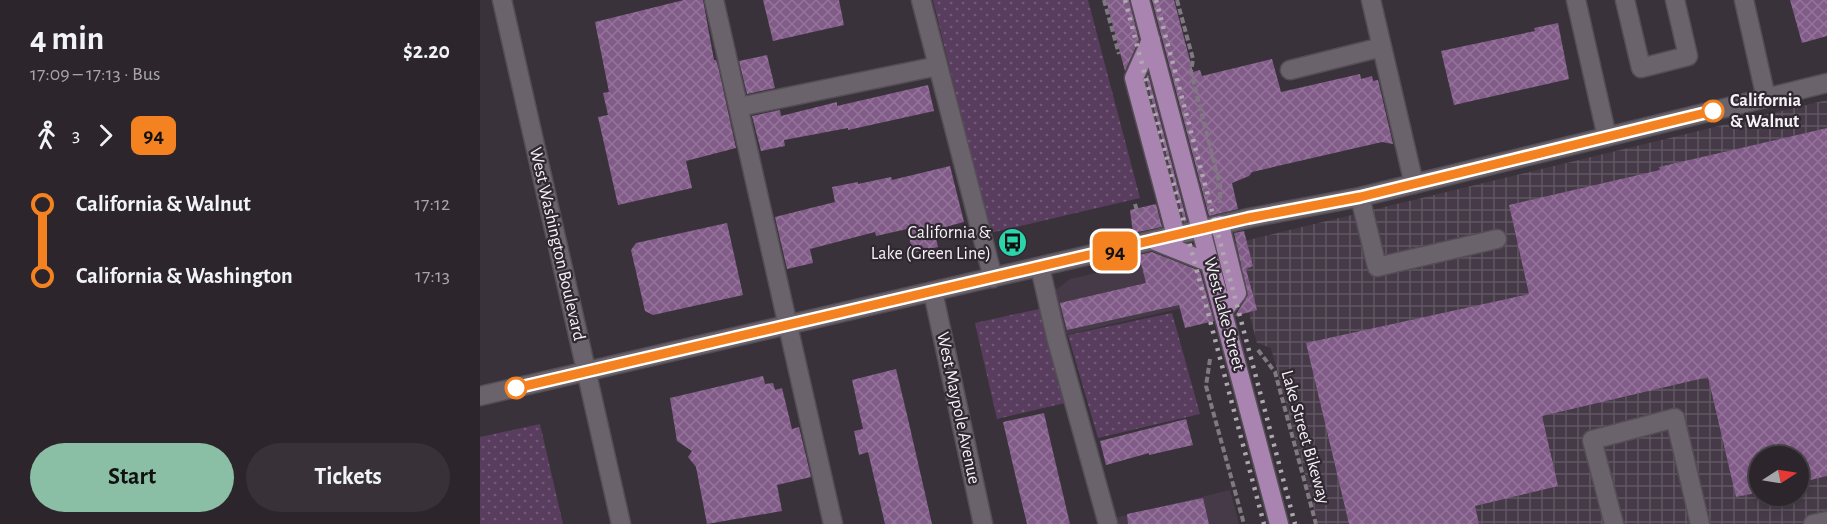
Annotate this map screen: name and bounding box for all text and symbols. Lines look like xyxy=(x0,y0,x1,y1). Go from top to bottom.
text: 4 min xyxy=(30,23,104,56)
text: $2.20 xyxy=(403,40,450,62)
text: 17:09 – 17:13 · Bus xyxy=(30,64,160,84)
place label: California & Walnut xyxy=(1730,92,1801,131)
marker: California & Walnut xyxy=(1702,100,1724,122)
icon: walk xyxy=(30,119,63,152)
icon: forward xyxy=(89,119,122,152)
text: 3 xyxy=(72,125,80,145)
text: 94 xyxy=(143,125,164,146)
street label: West Washington Boulevard xyxy=(526,145,588,343)
text: California & Walnut xyxy=(76,193,251,215)
text: 17:12 xyxy=(414,194,450,214)
place label: California & Lake (Green Line) xyxy=(871,224,991,263)
bus stop icon: California & Lake (Green Line) xyxy=(996,227,1028,259)
line badge: 94 xyxy=(1088,232,1142,270)
text: 94 xyxy=(1105,241,1125,262)
street label: West Lake Street xyxy=(1200,255,1248,373)
text: California & Washington xyxy=(76,265,293,287)
text: 17:13 xyxy=(415,266,450,286)
street label: West Maypole Avenue xyxy=(933,330,983,486)
street label: Lake Street Bikeway xyxy=(1277,368,1333,506)
unlabelled marker xyxy=(505,377,527,399)
button: Start xyxy=(30,443,234,512)
button: Tickets xyxy=(246,443,450,512)
north arrow xyxy=(1749,446,1809,506)
map controls xyxy=(1749,446,1809,506)

